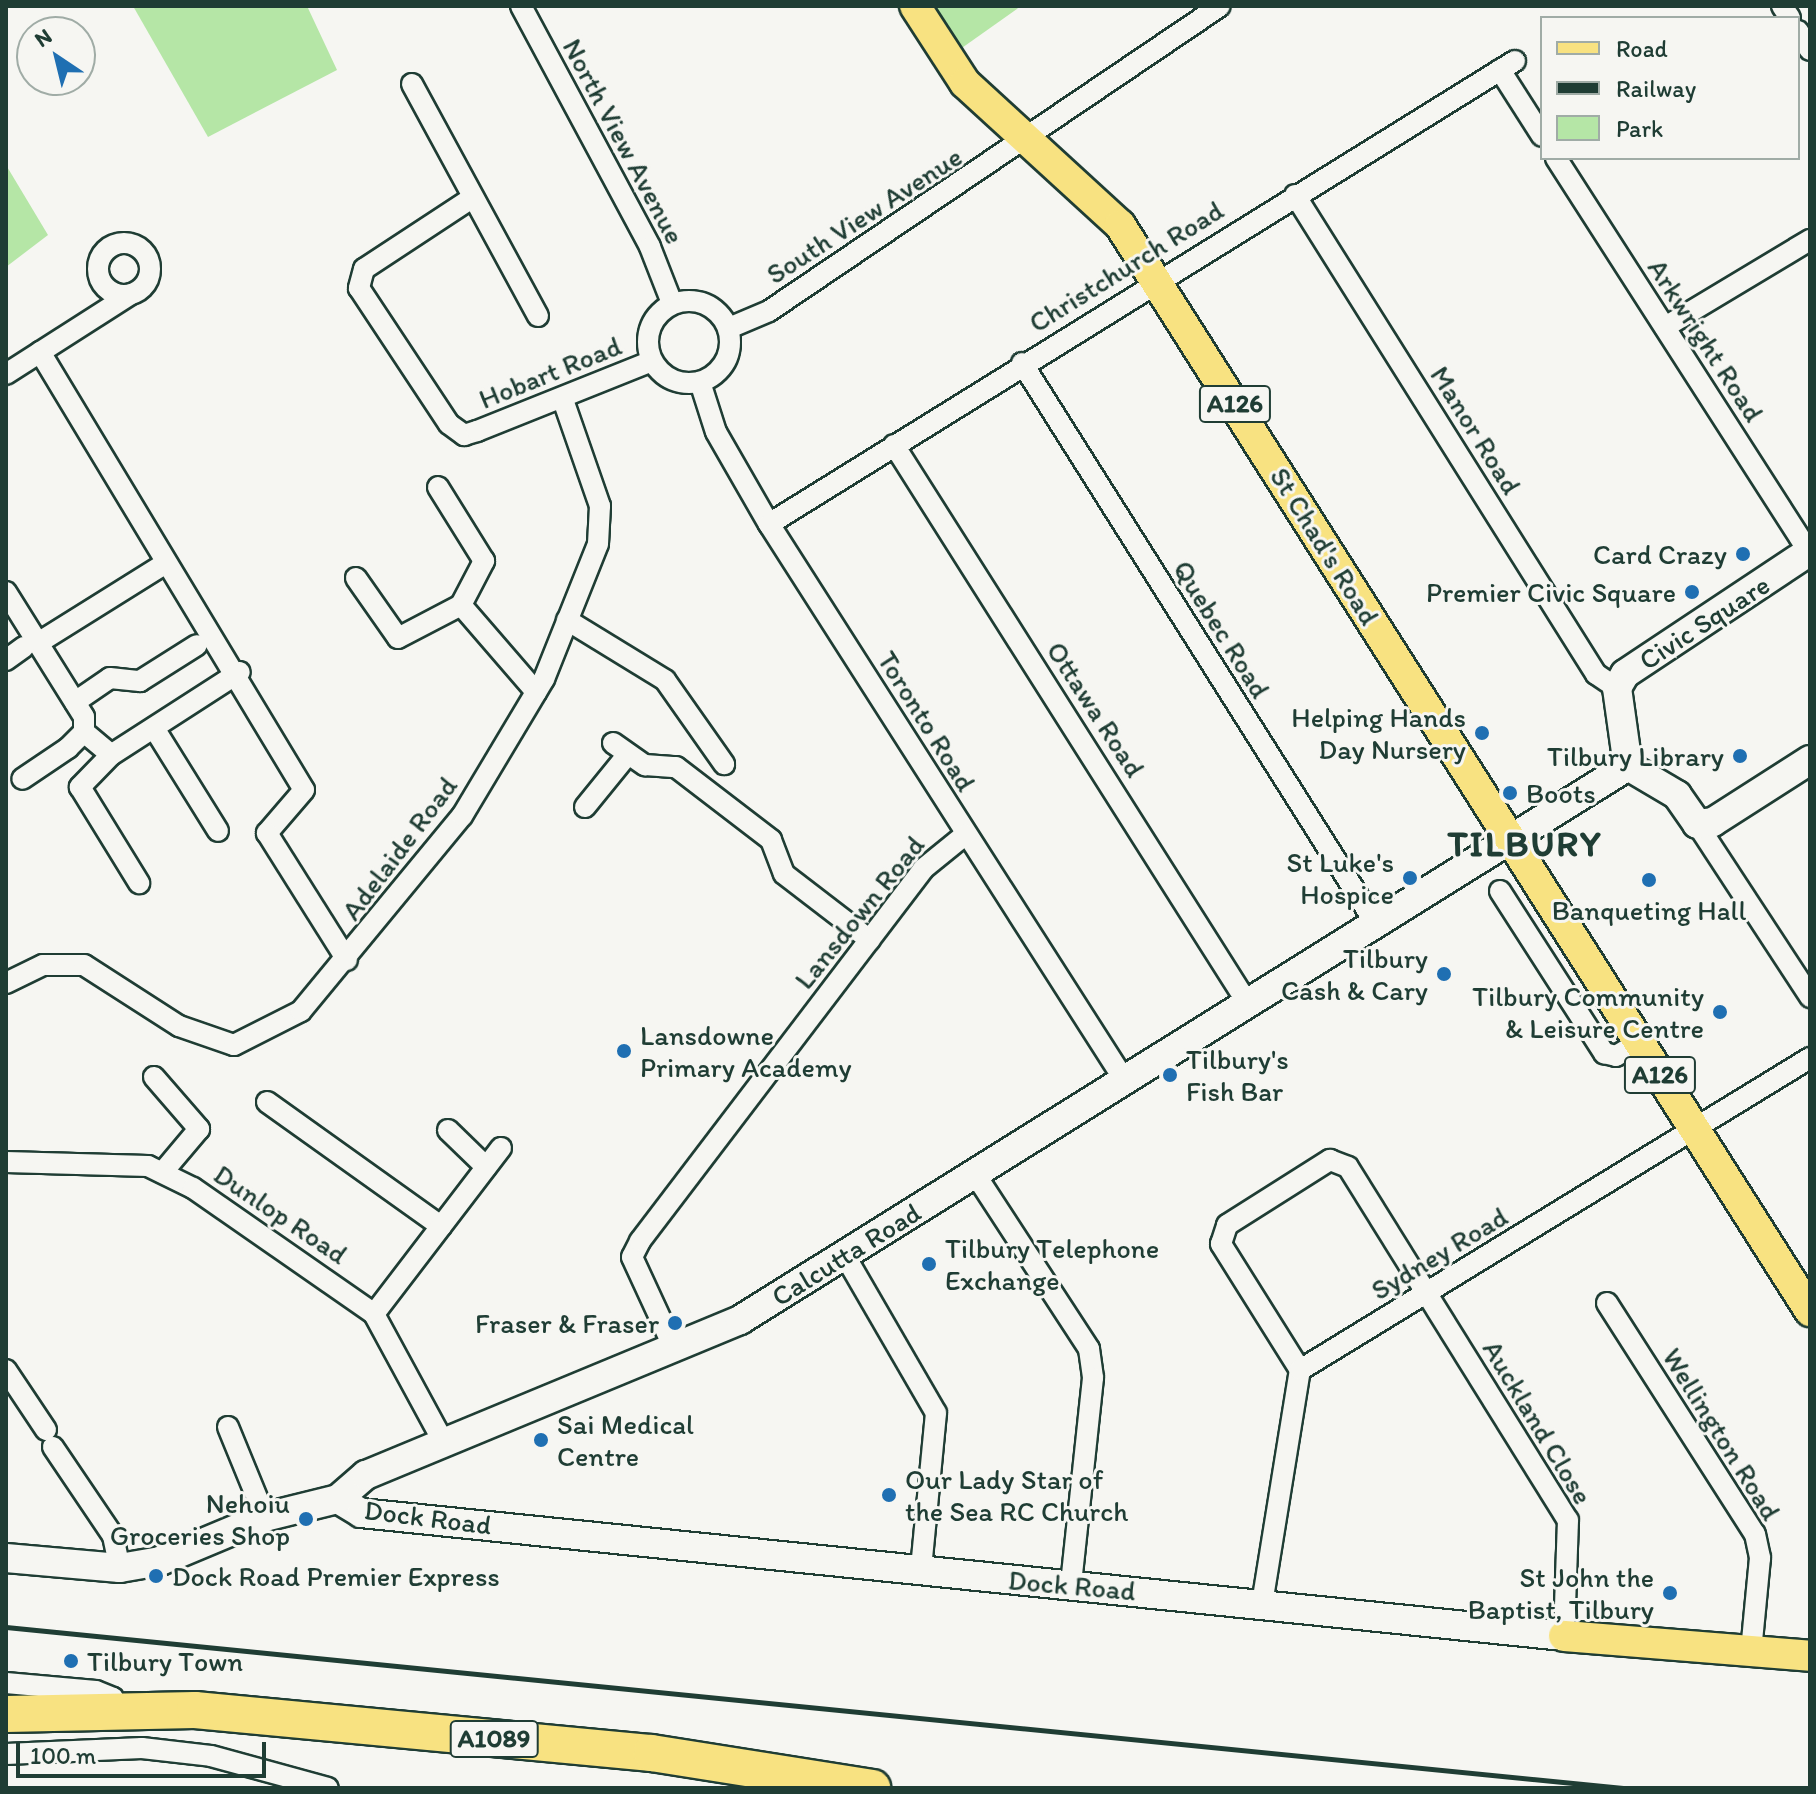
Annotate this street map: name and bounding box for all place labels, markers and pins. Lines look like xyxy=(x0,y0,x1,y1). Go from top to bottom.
place label: Card Crazy xyxy=(1593,537,1727,571)
marker: Card Crazy xyxy=(1734,545,1752,563)
place label: Premier Civic Square xyxy=(1427,575,1676,609)
marker: Premier Civic Square xyxy=(1683,583,1701,601)
place label: Helping Hands Day Nursery xyxy=(1290,700,1466,766)
marker: Helping Hands Day Nursery xyxy=(1473,724,1491,742)
place label: Tilbury Library xyxy=(1548,739,1724,773)
marker: Tilbury Library xyxy=(1731,747,1749,765)
place label: Boots xyxy=(1526,776,1596,810)
marker: Boots xyxy=(1501,784,1519,802)
place label: St Luke's Hospice xyxy=(1287,845,1394,911)
marker: St Luke's Hospice xyxy=(1401,869,1419,887)
marker: Banqueting Hall xyxy=(1640,871,1658,889)
place label: Banqueting Hall xyxy=(1551,893,1747,927)
place label: Tilbury Cash & Cary xyxy=(1281,941,1428,1007)
marker: Tilbury Cash & Cary xyxy=(1435,965,1453,983)
place label: Tilbury Community & Leisure Centre xyxy=(1472,979,1704,1045)
marker: Tilbury Community & Leisure Centre xyxy=(1711,1003,1729,1021)
place label: Lansdowne Primary Academy xyxy=(640,1018,852,1084)
marker: Lansdowne Primary Academy xyxy=(615,1042,633,1060)
place label: Tilbury's Fish Bar xyxy=(1186,1042,1289,1108)
marker: Tilbury's Fish Bar xyxy=(1161,1066,1179,1084)
place label: Tilbury Telephone Exchange xyxy=(945,1231,1156,1297)
marker: Tilbury Telephone Exchange xyxy=(920,1255,938,1273)
place label: Fraser & Fraser xyxy=(475,1306,659,1340)
marker: Fraser & Fraser xyxy=(666,1314,684,1332)
place label: Sai Medical Centre xyxy=(557,1407,694,1473)
marker: Sai Medical Centre xyxy=(532,1431,550,1449)
place label: Our Lady Star of the Sea RC Church xyxy=(905,1462,1127,1528)
place label: Nehoiu Groceries Shop xyxy=(110,1486,290,1552)
marker: Our Lady Star of the Sea RC Church xyxy=(880,1486,898,1504)
marker: Nehoiu Groceries Shop xyxy=(297,1510,315,1528)
place label: Dock Road Premier Express xyxy=(172,1559,498,1593)
place label: St John the Baptist, Tilbury xyxy=(1468,1560,1654,1626)
marker: Dock Road Premier Express xyxy=(147,1567,165,1585)
marker: St John the Baptist, Tilbury xyxy=(1661,1584,1679,1602)
place label: Tilbury Town xyxy=(87,1644,239,1678)
marker: Tilbury Town xyxy=(62,1652,80,1670)

